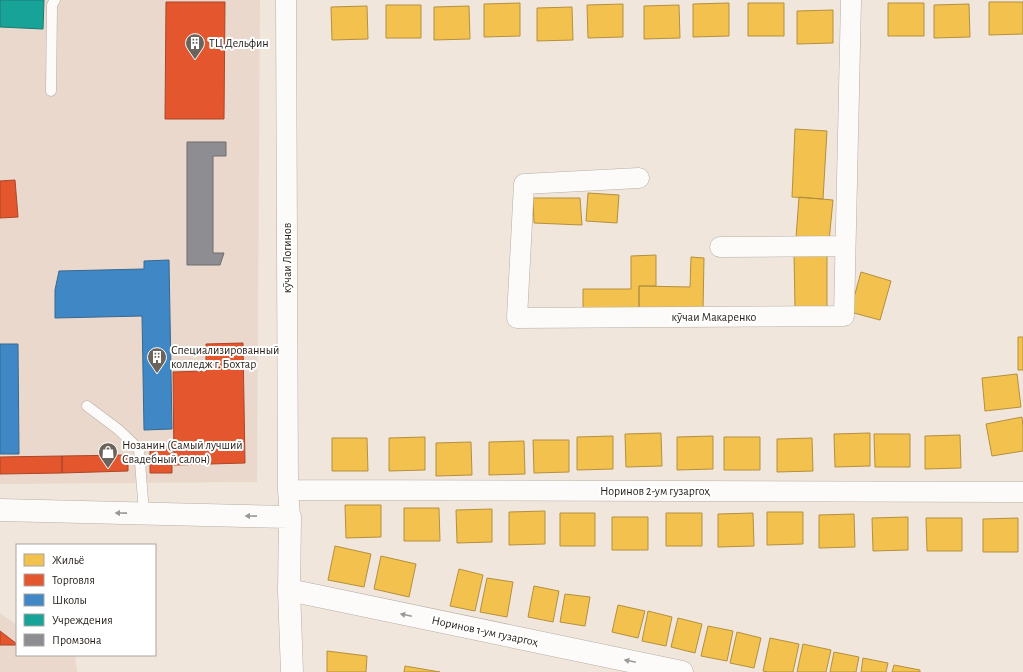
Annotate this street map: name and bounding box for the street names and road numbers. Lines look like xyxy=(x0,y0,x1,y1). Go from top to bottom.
street label: кӯчаи Логинов xyxy=(281,222,294,293)
street label: кӯчаи Макаренко xyxy=(672,311,757,324)
street label: Норинов 2-ум гузаргоҳ xyxy=(600,485,710,498)
street label: Норинов 1-ум гузаргоҳ xyxy=(430,614,540,649)

